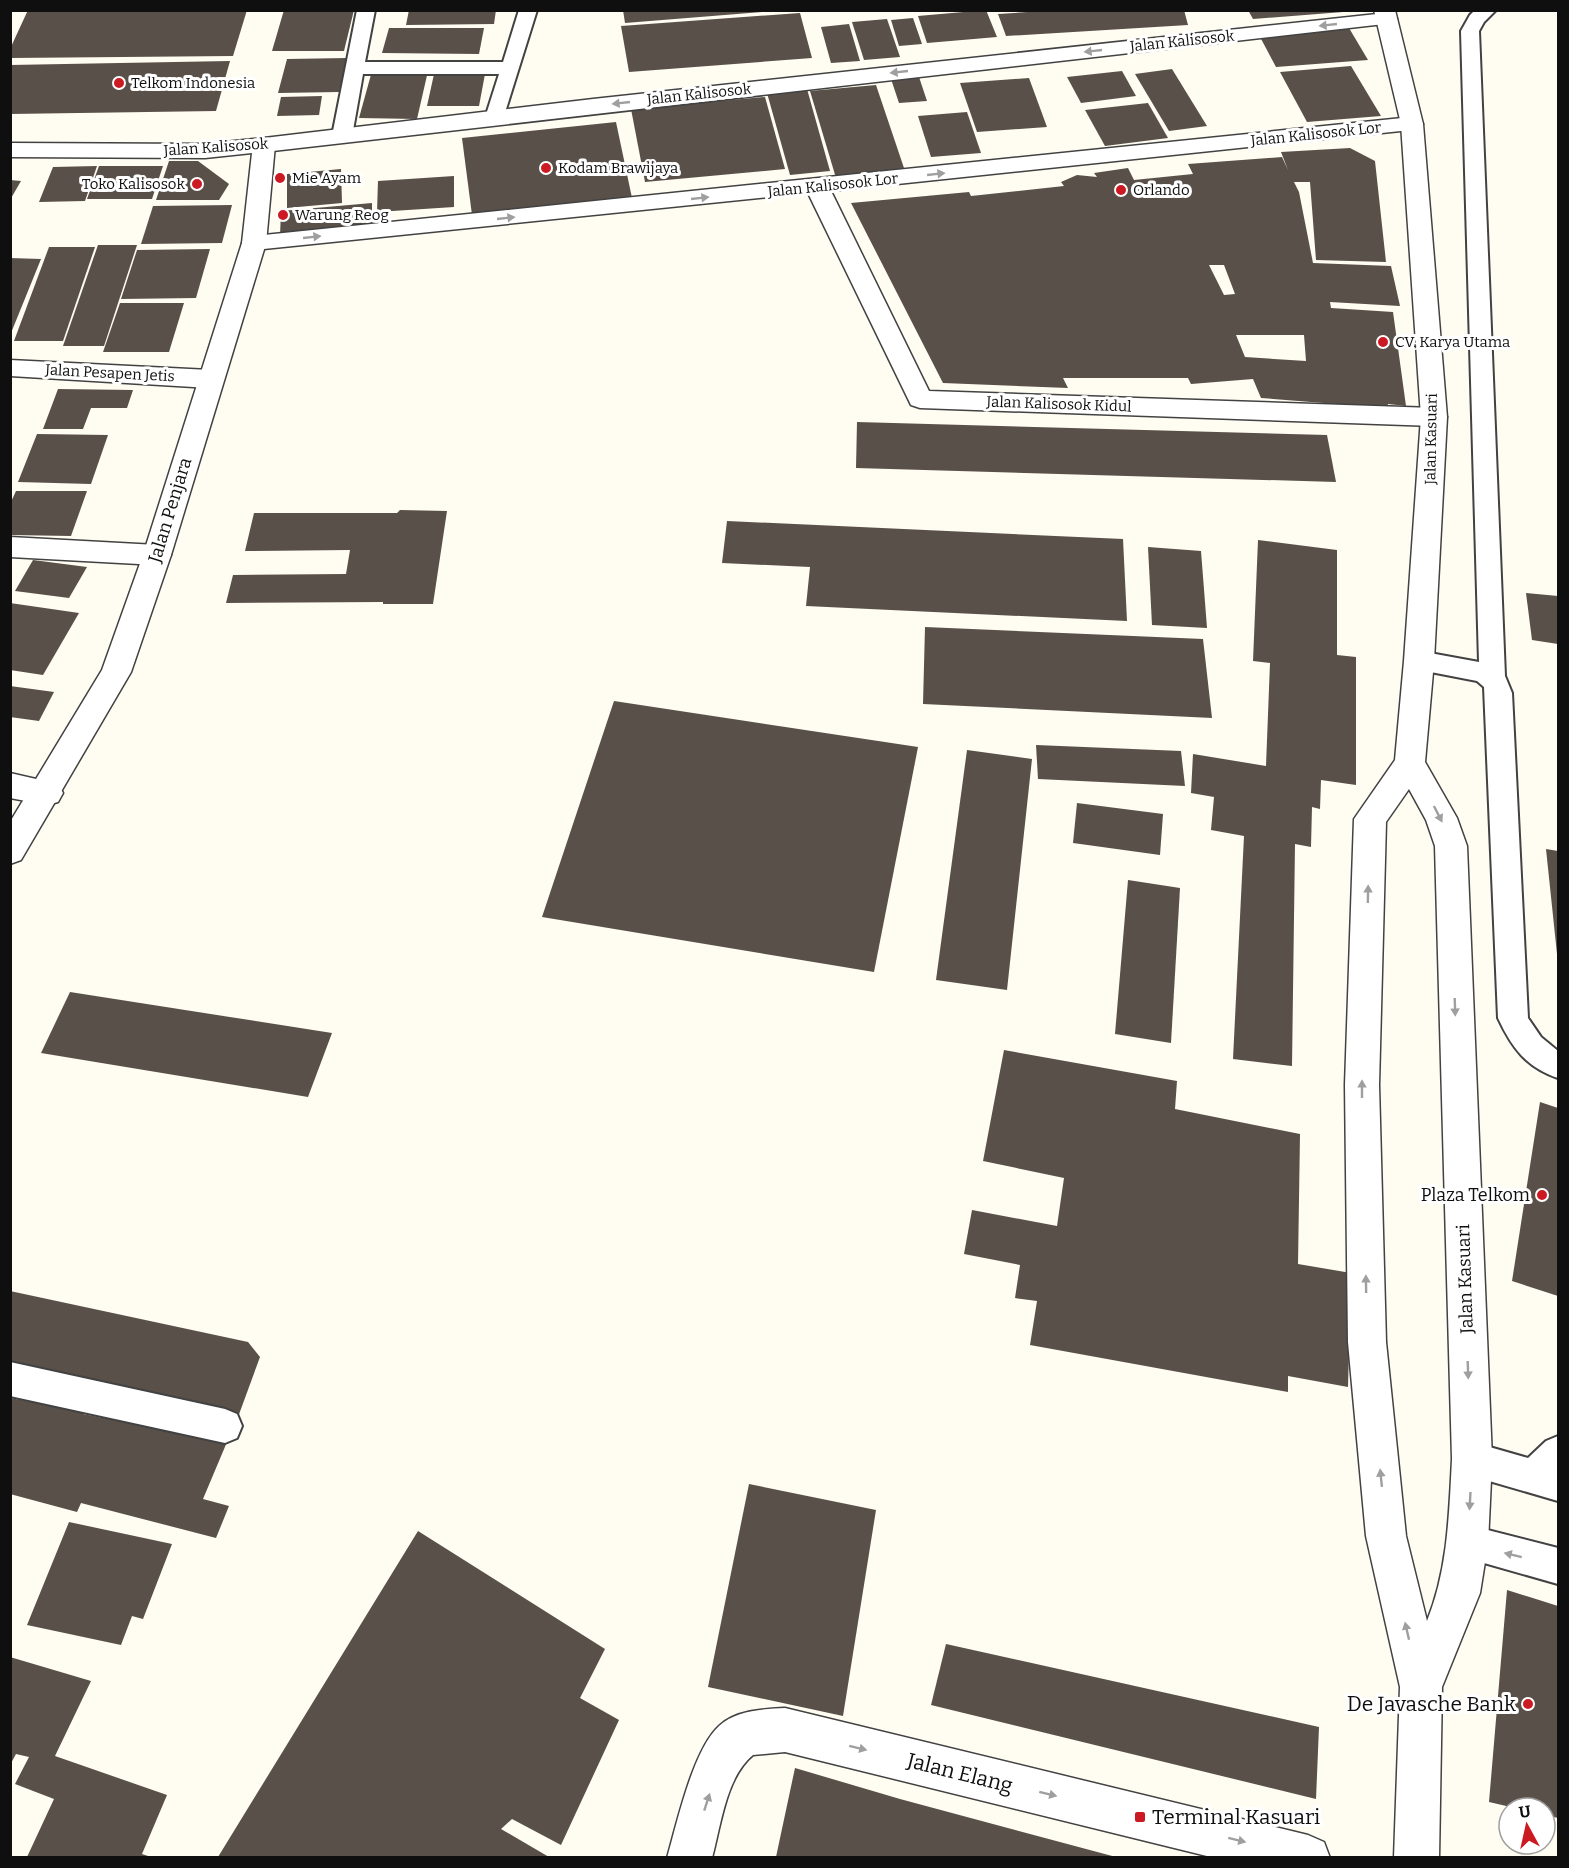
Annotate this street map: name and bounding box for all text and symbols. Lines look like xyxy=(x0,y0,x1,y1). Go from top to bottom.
one-way arrow xyxy=(1319,20,1338,30)
street label: Jalan Kalisosok xyxy=(1128,27,1236,56)
one-way arrow xyxy=(1083,46,1102,56)
one-way arrow xyxy=(889,67,908,77)
place label: Telkom Indonesia xyxy=(131,74,255,92)
marker: Telkom Indonesia xyxy=(112,76,126,90)
street label: Jalan Kalisosok xyxy=(645,80,753,109)
one-way arrow xyxy=(612,98,631,108)
street label: Jalan Kalisosok Lor xyxy=(1249,118,1382,150)
street label: Jalan Kalisosok xyxy=(162,134,269,160)
place label: Kodam Brawijaya xyxy=(558,159,678,177)
marker: Kodam Brawijaya xyxy=(539,161,553,175)
place label: Mie Ayam xyxy=(292,169,362,187)
street label: Jalan Kalisosok Lor xyxy=(766,169,899,201)
one-way arrow xyxy=(927,169,946,179)
marker: Mie Ayam xyxy=(273,171,287,185)
place label: Toko Kalisosok xyxy=(82,175,185,193)
marker: Toko Kalisosok xyxy=(190,177,204,191)
place label: Orlando xyxy=(1133,181,1190,199)
marker: Orlando xyxy=(1114,183,1128,197)
one-way arrow xyxy=(691,193,710,203)
place label: Warung Reog xyxy=(295,206,389,224)
marker: Warung Reog xyxy=(276,208,290,222)
one-way arrow xyxy=(497,213,516,223)
one-way arrow xyxy=(303,232,322,242)
place label: CV. Karya Utama xyxy=(1395,333,1510,351)
marker: CV. Karya Utama xyxy=(1376,335,1390,349)
street label: Jalan Pesapen Jetis xyxy=(44,361,175,385)
street label: Jalan Kalisosok Kidul xyxy=(985,392,1132,416)
street label: Jalan Kasuari xyxy=(1421,393,1441,486)
street label: Jalan Penjara xyxy=(143,455,196,566)
one-way arrow xyxy=(1434,806,1443,823)
one-way arrow xyxy=(1363,884,1373,903)
one-way arrow xyxy=(1450,997,1460,1016)
one-way arrow xyxy=(1357,1079,1367,1098)
place label: Plaza Telkom xyxy=(1421,1184,1530,1206)
marker: Plaza Telkom xyxy=(1535,1188,1549,1202)
street label: Jalan Kasuari xyxy=(1452,1224,1478,1335)
one-way arrow xyxy=(1361,1274,1371,1293)
one-way arrow xyxy=(1464,1360,1473,1379)
one-way arrow xyxy=(1376,1468,1386,1487)
one-way arrow xyxy=(1465,1491,1474,1510)
one-way arrow xyxy=(1504,1549,1522,1559)
one-way arrow xyxy=(1402,1621,1412,1640)
place label: De Javasche Bank xyxy=(1347,1691,1516,1717)
marker: De Javasche Bank xyxy=(1521,1697,1535,1711)
one-way arrow xyxy=(849,1743,867,1753)
street label: Jalan Elang xyxy=(903,1747,1016,1799)
one-way arrow xyxy=(1038,1790,1057,1800)
one-way arrow xyxy=(703,1793,712,1811)
north arrow xyxy=(1497,1796,1557,1856)
text: U xyxy=(1518,1801,1532,1822)
place label: Terminal Kasuari xyxy=(1152,1804,1320,1830)
marker: Terminal Kasuari xyxy=(1133,1810,1147,1824)
one-way arrow xyxy=(1228,1836,1246,1846)

